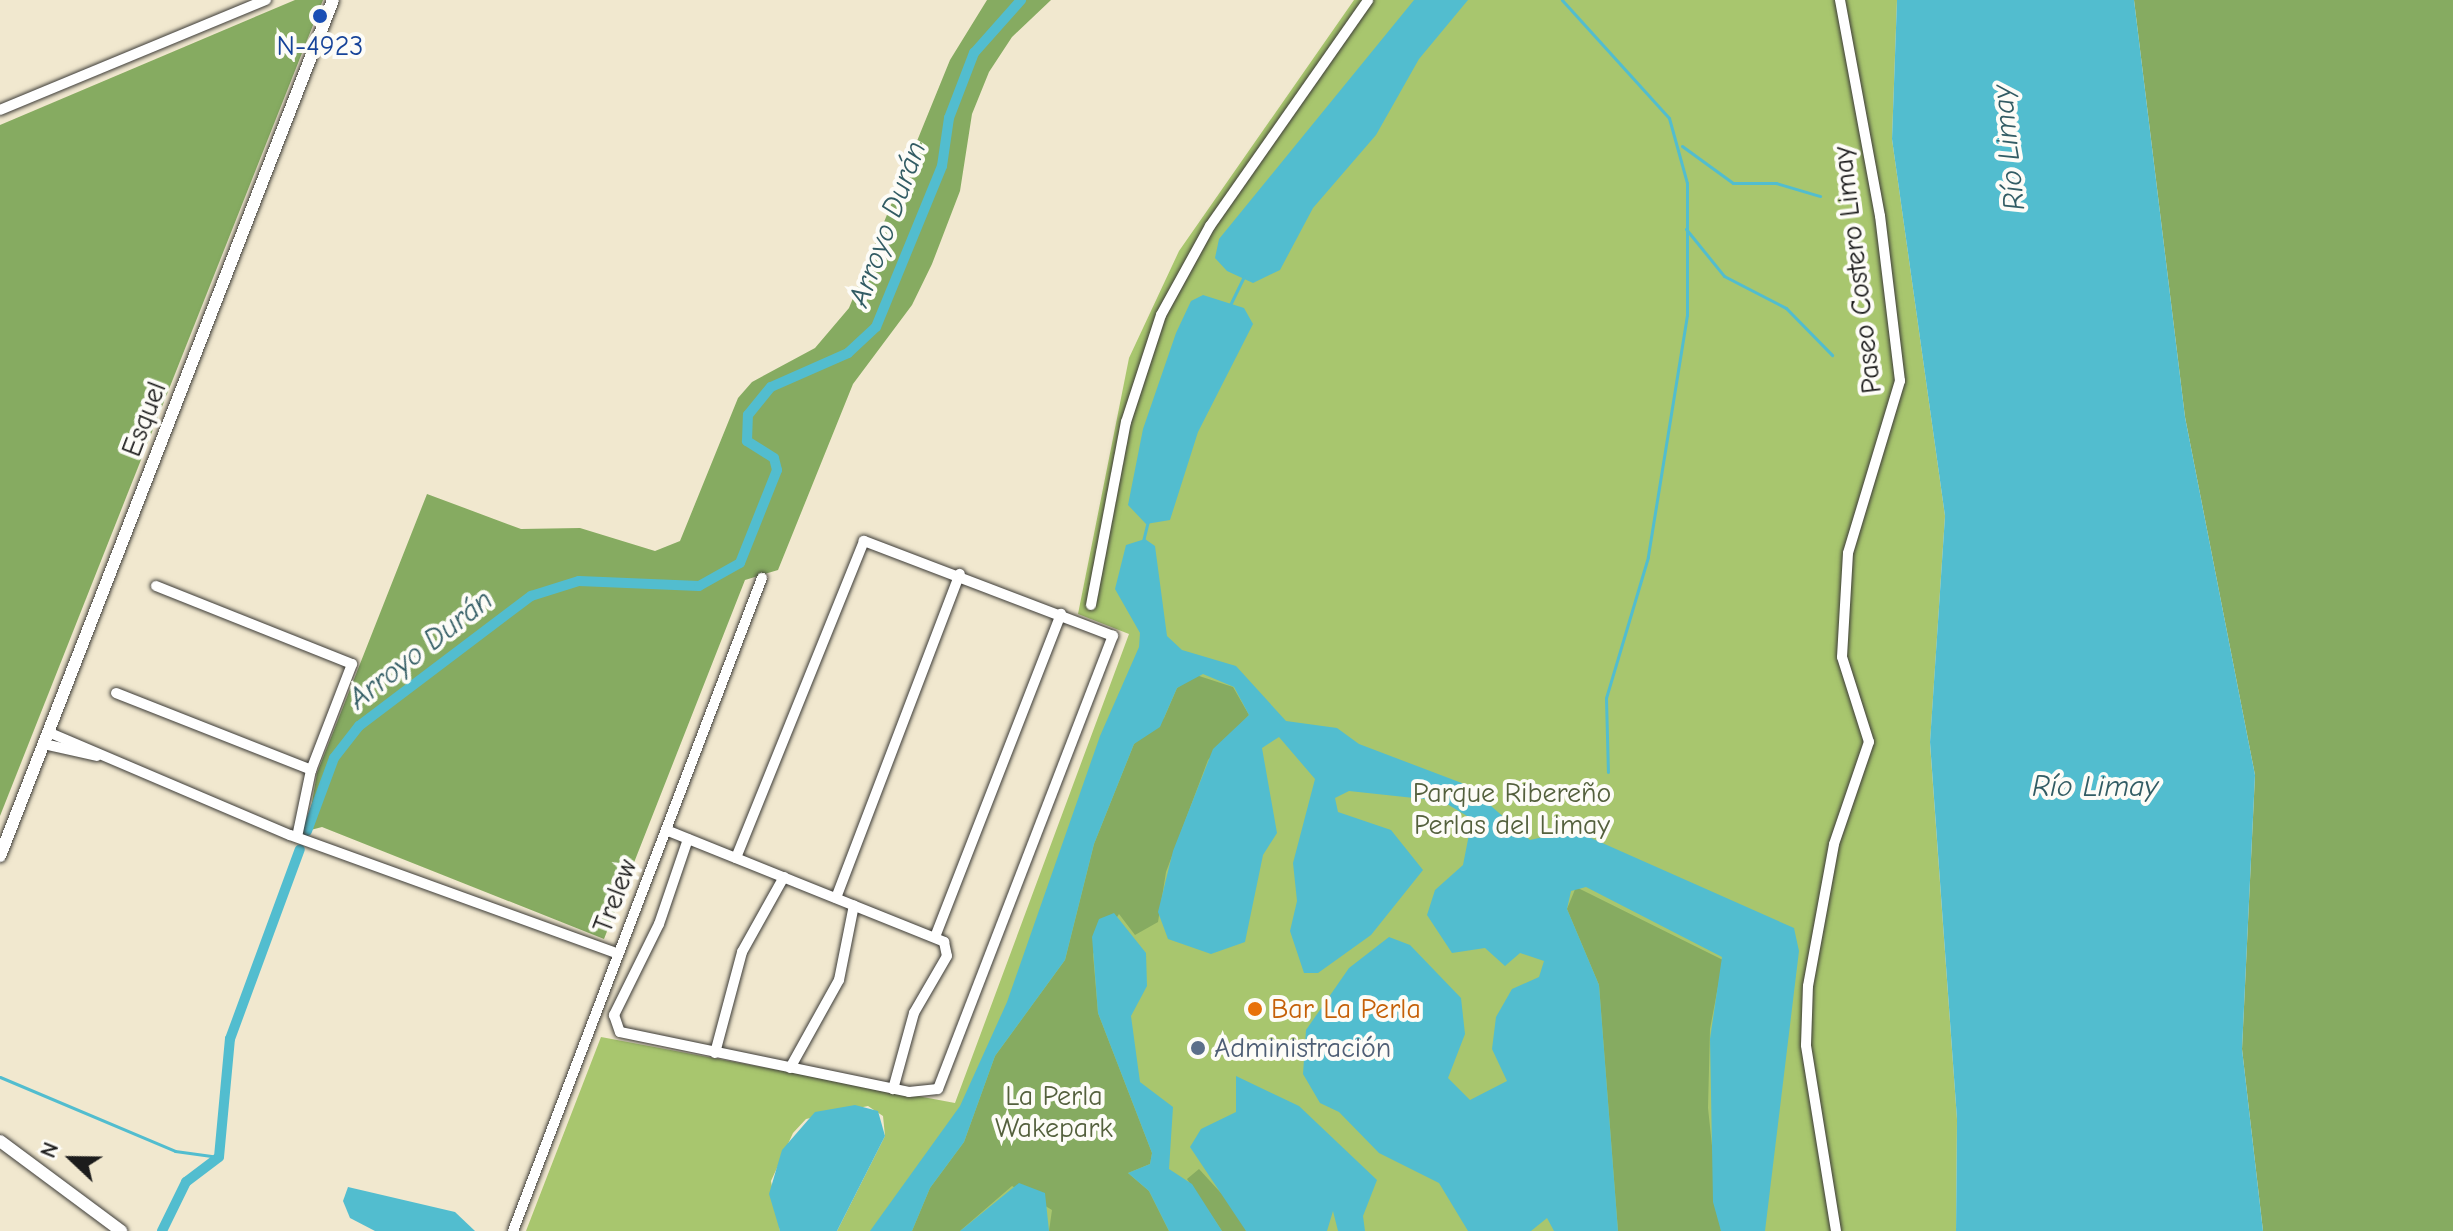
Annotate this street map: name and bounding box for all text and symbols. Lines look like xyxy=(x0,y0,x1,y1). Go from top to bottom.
marker: N-4923 xyxy=(311,7,329,25)
place label: N-4923 xyxy=(277,29,363,63)
water label: Río Limay xyxy=(1985,84,2033,212)
water label: Arroyo Durán xyxy=(841,136,935,312)
street label: Paseo Costero Limay xyxy=(1825,145,1889,395)
street label: Esquel xyxy=(114,377,174,461)
water label: Arroyo Durán xyxy=(342,582,500,718)
water label: Río Limay xyxy=(2032,769,2158,805)
park label: Parque Ribereño Perlas del Limay xyxy=(1413,776,1611,842)
street label: Trelew xyxy=(586,854,644,938)
place label: Bar La Perla xyxy=(1271,992,1421,1026)
marker: Bar La Perla xyxy=(1246,1000,1264,1018)
place label: Administración xyxy=(1214,1031,1391,1065)
marker: Administración xyxy=(1189,1039,1207,1057)
park label: La Perla Wakepark xyxy=(995,1079,1113,1145)
north arrow xyxy=(32,1119,112,1199)
text: N xyxy=(35,1138,64,1162)

